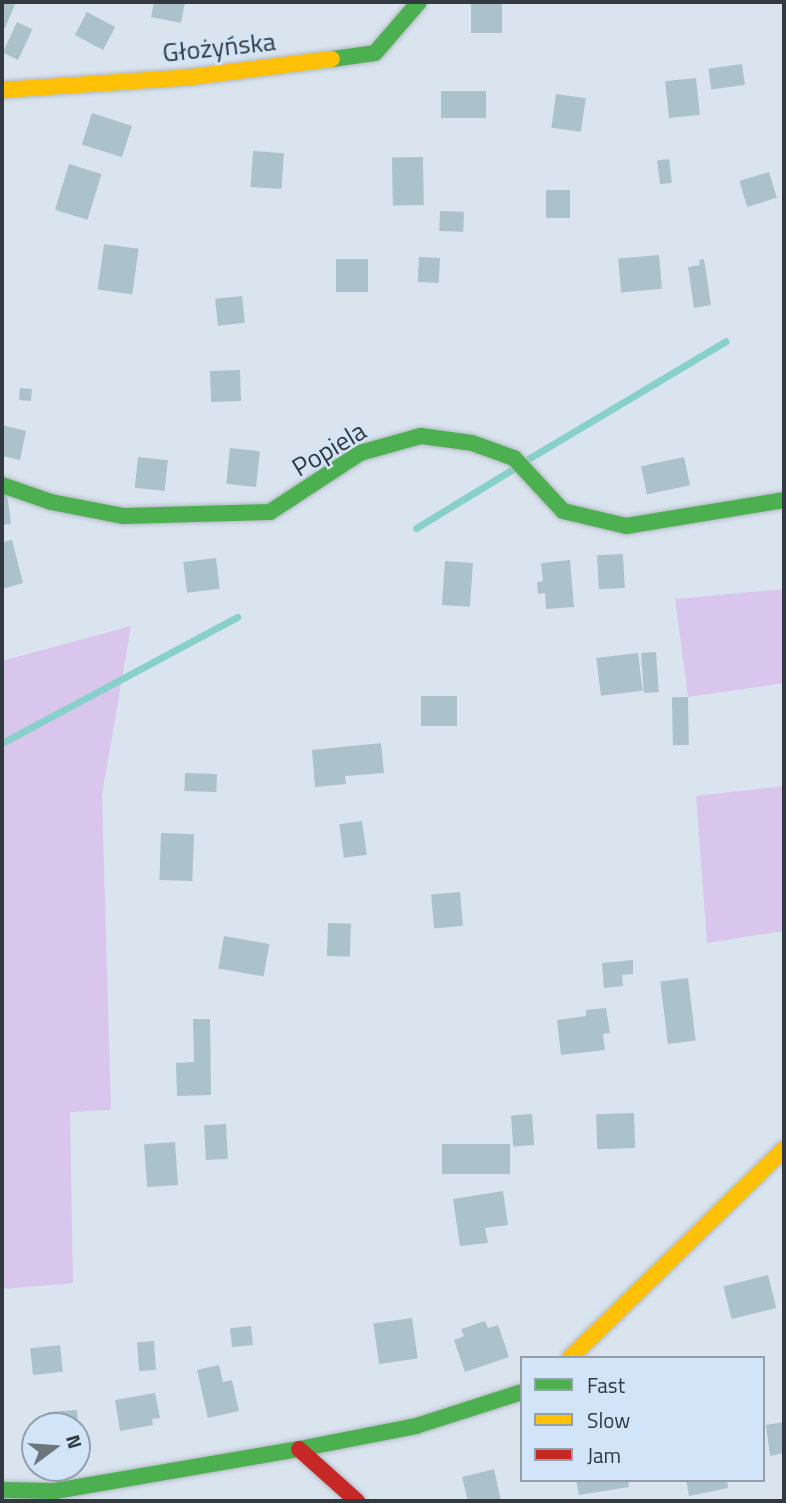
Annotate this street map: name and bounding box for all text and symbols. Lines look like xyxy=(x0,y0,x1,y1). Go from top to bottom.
street label: Głożyńska xyxy=(161,26,277,68)
street label: Popiela xyxy=(286,415,372,483)
legend xyxy=(520,1356,765,1482)
text: Fast xyxy=(587,1369,625,1401)
text: Slow xyxy=(587,1404,630,1436)
north arrow xyxy=(21,1412,91,1482)
text: N xyxy=(59,1431,90,1452)
text: Jam xyxy=(587,1439,621,1471)

